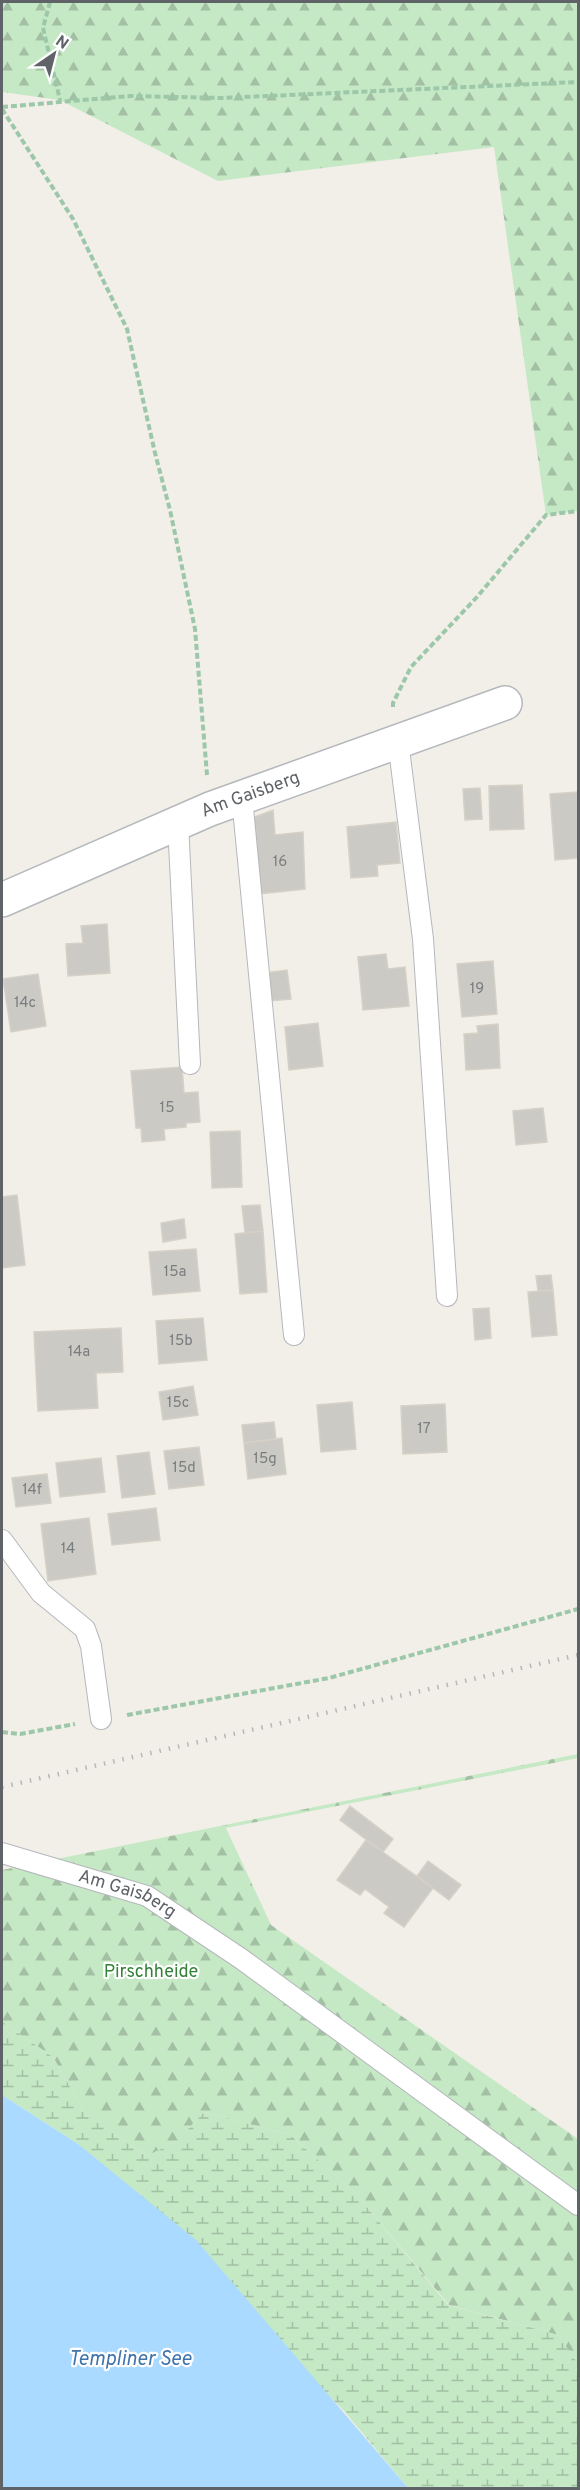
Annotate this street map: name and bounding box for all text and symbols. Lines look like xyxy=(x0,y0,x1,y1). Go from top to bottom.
north arrow xyxy=(24,24,84,84)
text: N xyxy=(51,32,72,55)
street label: Am Gaisberg xyxy=(197,766,303,823)
house number: 16 xyxy=(273,853,287,872)
house number: 19 xyxy=(470,980,484,999)
house number: 14c xyxy=(14,994,36,1013)
house number: 15 xyxy=(160,1099,174,1118)
house number: 15a xyxy=(164,1263,186,1282)
house number: 15b xyxy=(169,1332,193,1351)
house number: 14a xyxy=(68,1343,90,1362)
house number: 15c xyxy=(167,1394,189,1413)
house number: 17 xyxy=(417,1420,431,1439)
house number: 15g xyxy=(253,1450,277,1469)
house number: 15d xyxy=(172,1459,196,1478)
house number: 14f xyxy=(22,1481,42,1500)
house number: 14 xyxy=(61,1540,75,1559)
street label: Am Gaisberg xyxy=(76,1865,180,1924)
park label: Pirschheide xyxy=(104,1961,198,1984)
water label: Templiner See xyxy=(69,2347,192,2373)

